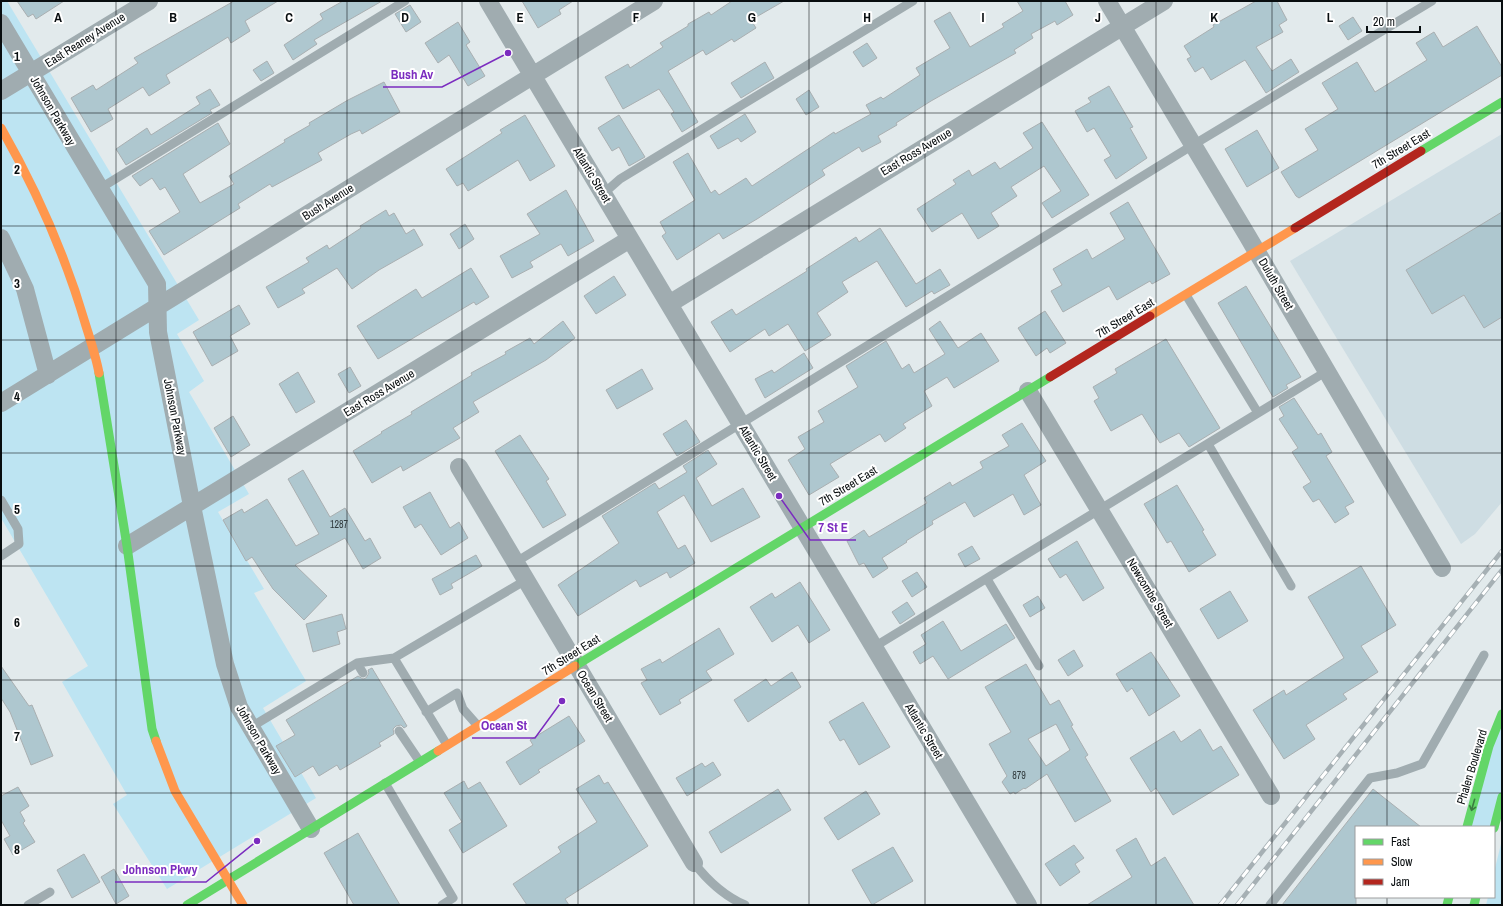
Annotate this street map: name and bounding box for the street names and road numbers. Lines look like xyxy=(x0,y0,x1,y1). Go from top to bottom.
street label: East Reaney Avenue xyxy=(42,9,128,71)
street label: Johnson Parkway xyxy=(27,73,79,149)
street label: East Ross Avenue xyxy=(877,124,955,180)
street label: 7th Street East xyxy=(1369,125,1433,173)
street label: Atlantic Street xyxy=(569,144,615,206)
street label: Bush Avenue xyxy=(299,180,357,224)
street label: Duluth Street xyxy=(1255,255,1297,313)
street label: 7th Street East xyxy=(1093,294,1157,342)
street label: East Ross Avenue xyxy=(340,365,418,421)
street label: Johnson Parkway xyxy=(160,377,190,457)
street label: Atlantic Street xyxy=(735,422,781,484)
street label: 7th Street East xyxy=(816,462,880,510)
street label: Newcombe Street xyxy=(1123,555,1177,631)
street label: 7th Street East xyxy=(539,631,603,679)
street label: Ocean Street xyxy=(573,667,617,725)
street label: Atlantic Street xyxy=(901,700,947,762)
street label: Johnson Parkway xyxy=(233,702,285,778)
street label: Phalen Boulevard xyxy=(1453,728,1491,806)

